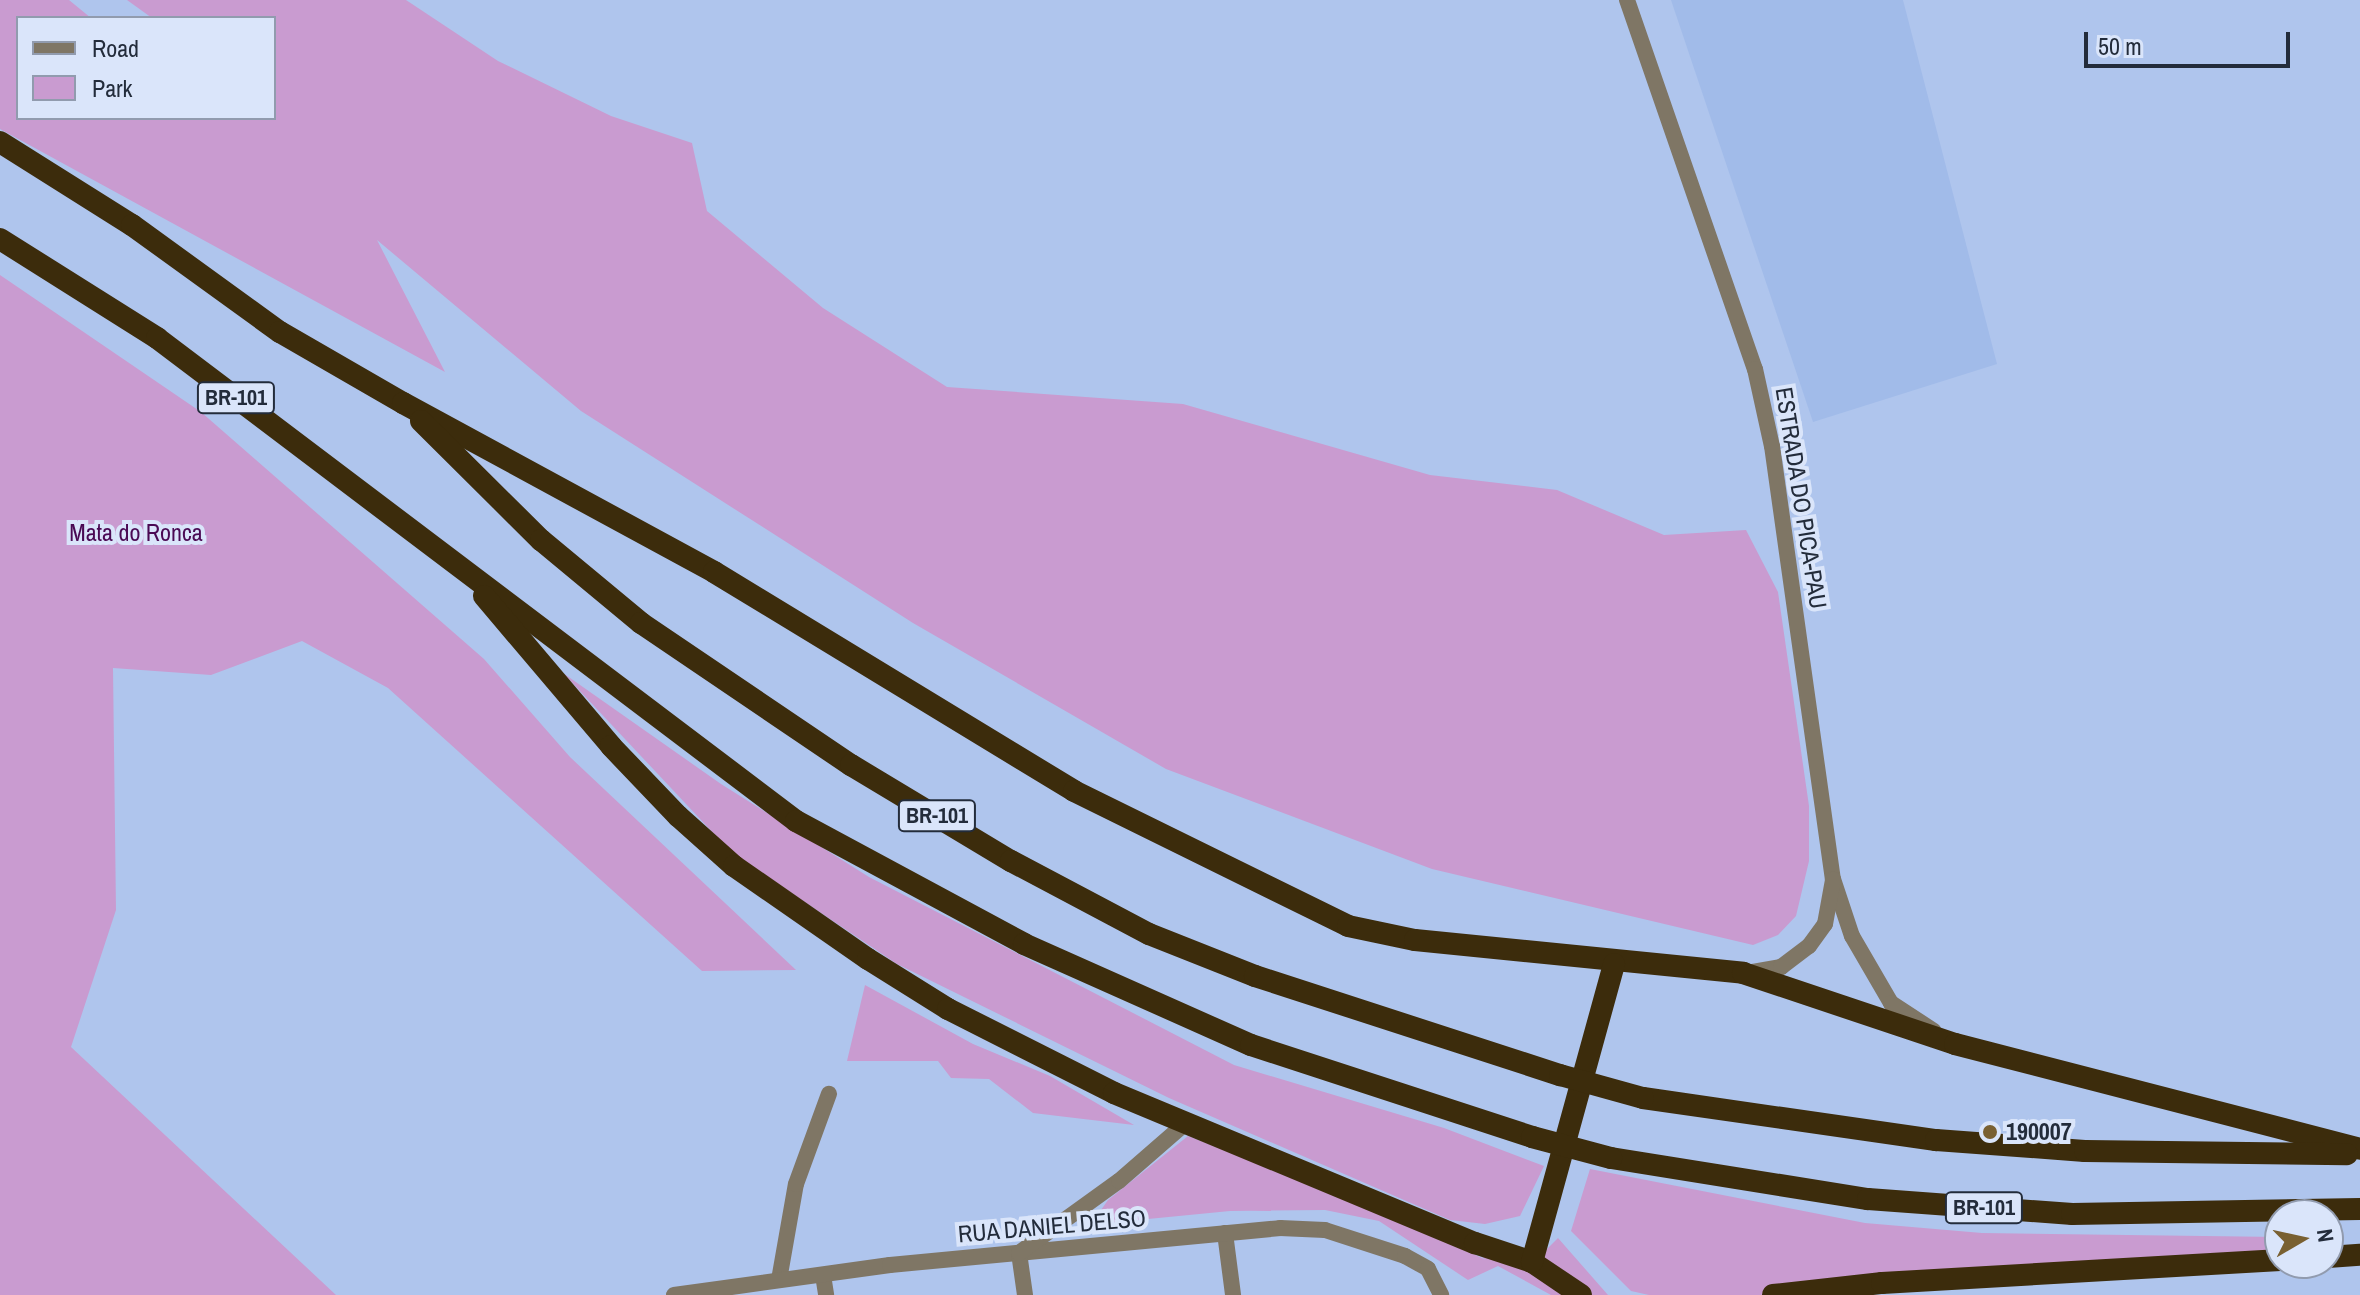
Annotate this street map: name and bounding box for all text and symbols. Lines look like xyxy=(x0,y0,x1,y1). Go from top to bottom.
legend xyxy=(16,16,276,120)
scale bar xyxy=(2088,16,2294,66)
text: 50 m xyxy=(2098,30,2142,62)
text: Road xyxy=(92,32,139,64)
text: Park xyxy=(92,72,132,104)
road number: BR-101 xyxy=(196,380,276,416)
street label: ESTRADA DO PICA-PAU xyxy=(1769,385,1833,611)
park label: Mata do Ronca xyxy=(69,519,203,547)
road number: BR-101 xyxy=(897,798,977,834)
place label: 190007 xyxy=(2006,1118,2072,1146)
marker: 190007 xyxy=(1981,1123,1999,1141)
road number: BR-101 xyxy=(1944,1190,2024,1226)
north arrow xyxy=(2264,1199,2344,1279)
street label: RUA DANIEL DELSO xyxy=(956,1203,1148,1249)
text: N xyxy=(2310,1227,2342,1244)

